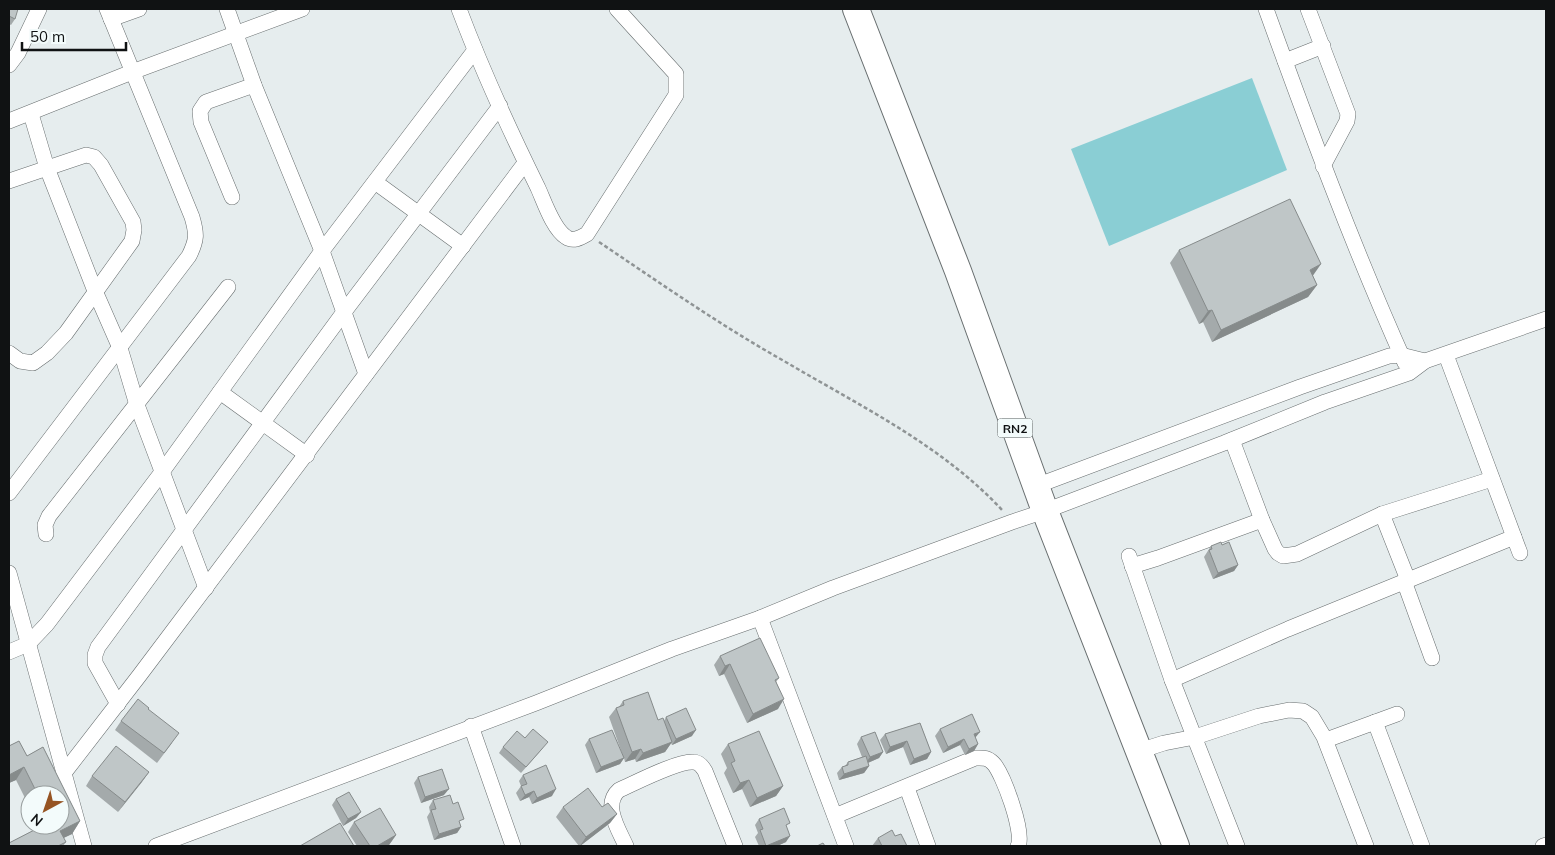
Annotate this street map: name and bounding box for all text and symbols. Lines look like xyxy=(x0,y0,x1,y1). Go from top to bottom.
scale bar xyxy=(22,20,126,52)
text: 50 m xyxy=(30,27,65,46)
road number: RN2 xyxy=(998,418,1032,438)
north arrow xyxy=(20,785,70,835)
text: N xyxy=(27,810,46,830)

